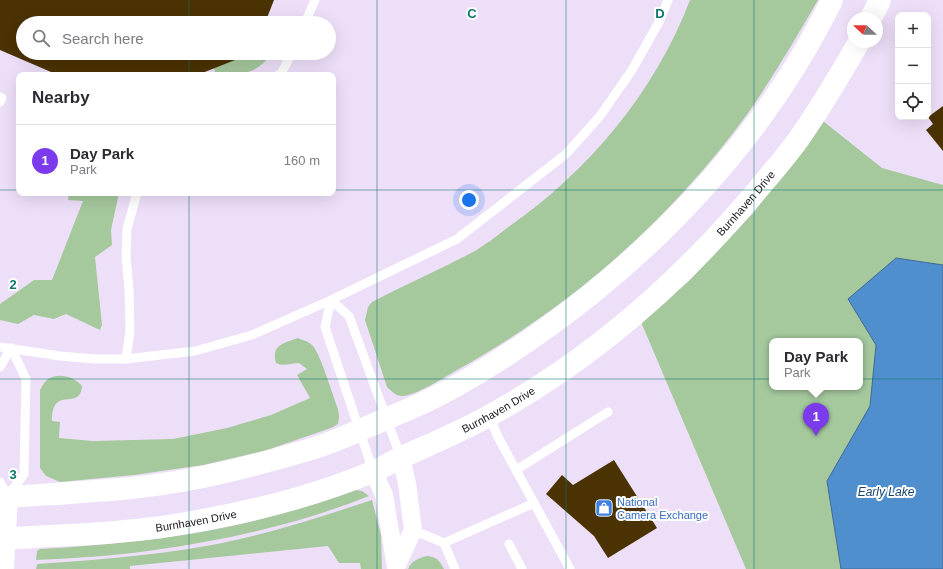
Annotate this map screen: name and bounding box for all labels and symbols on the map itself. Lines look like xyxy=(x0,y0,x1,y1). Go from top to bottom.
text: C xyxy=(467,6,477,21)
text: D xyxy=(655,6,665,21)
north arrow xyxy=(847,12,883,48)
street label: Burnhaven Drive xyxy=(714,168,777,238)
your location xyxy=(459,190,479,210)
text: 2 xyxy=(9,277,17,292)
street label: Burnhaven Drive xyxy=(460,384,537,435)
pin: 1 xyxy=(803,403,829,436)
text: 3 xyxy=(9,467,17,482)
water label: Early Lake xyxy=(858,485,915,499)
place label: National Camera Exchange xyxy=(617,496,708,521)
shop icon: National Camera Exchange xyxy=(594,498,614,518)
street label: Burnhaven Drive xyxy=(155,508,238,534)

